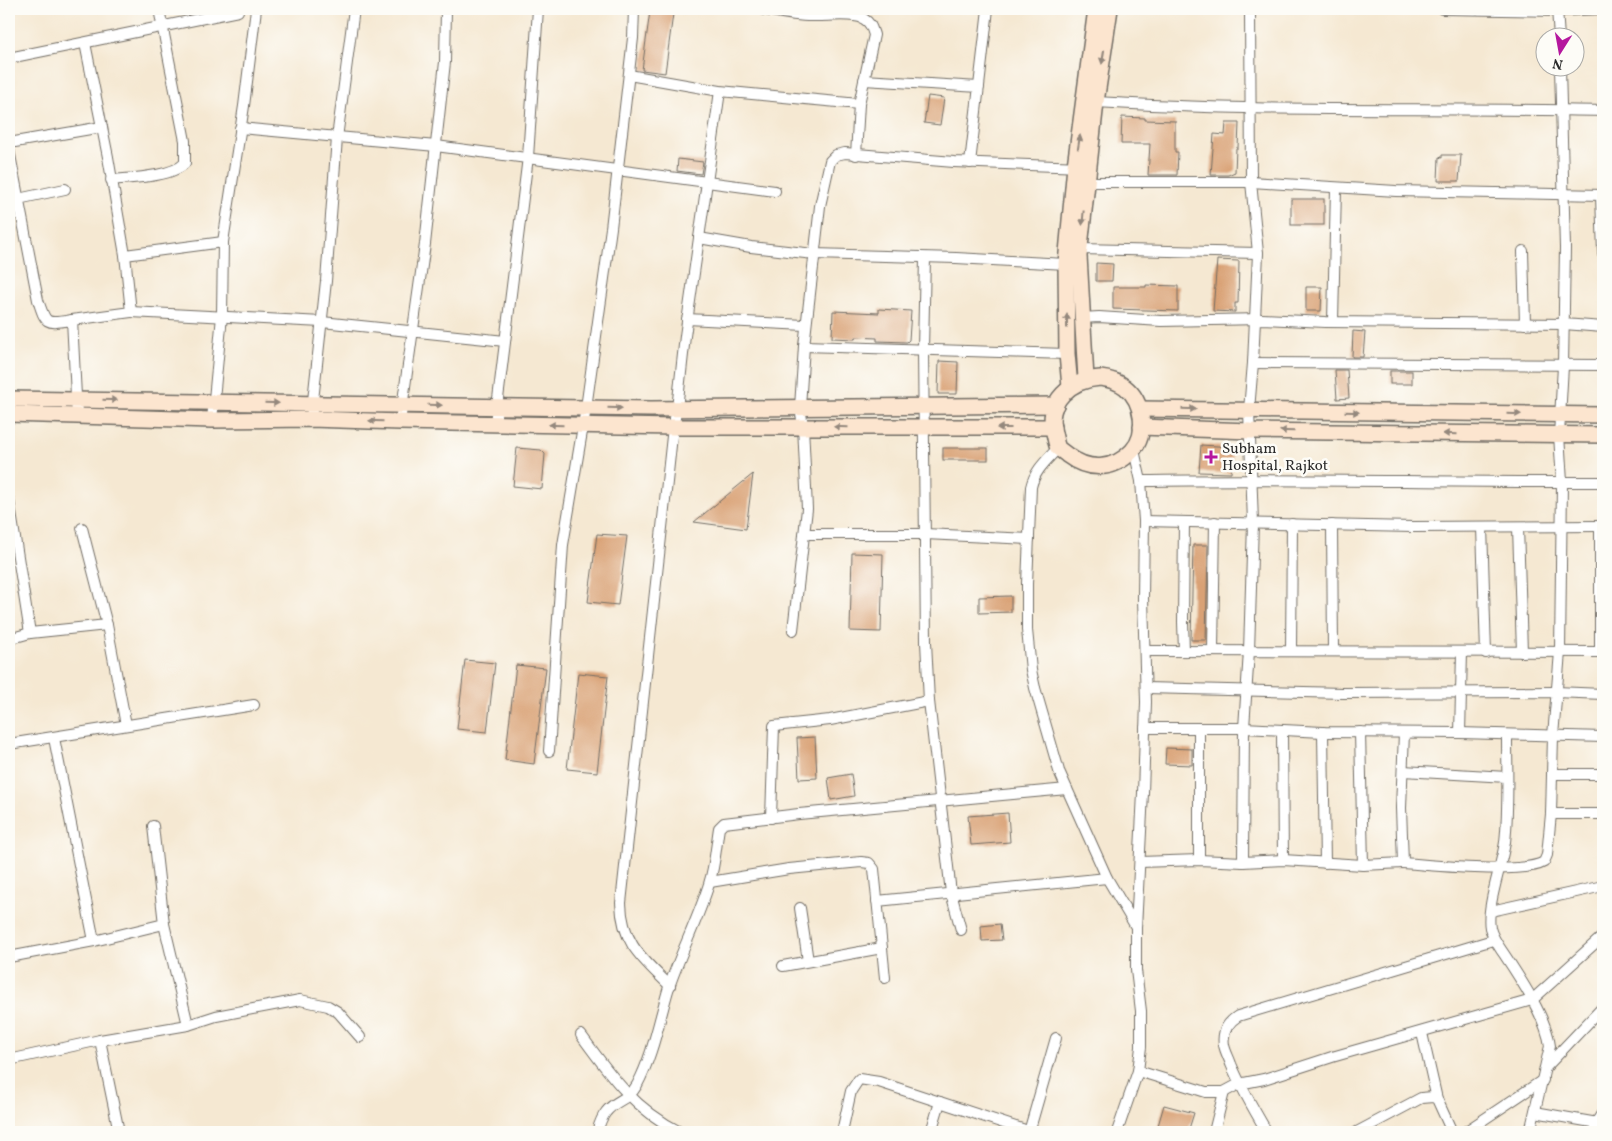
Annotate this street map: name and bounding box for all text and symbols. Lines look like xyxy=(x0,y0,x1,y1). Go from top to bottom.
north arrow xyxy=(1534,28,1584,78)
one-way arrow xyxy=(1099,49,1107,65)
text: N xyxy=(1551,53,1565,74)
one-way arrow xyxy=(1075,133,1083,149)
one-way arrow xyxy=(1079,210,1087,226)
one-way arrow xyxy=(1063,313,1071,329)
one-way arrow xyxy=(102,396,118,404)
one-way arrow xyxy=(265,399,281,407)
one-way arrow xyxy=(427,401,443,409)
one-way arrow xyxy=(607,404,623,412)
one-way arrow xyxy=(1181,406,1197,414)
one-way arrow xyxy=(1344,408,1360,416)
one-way arrow xyxy=(1506,410,1522,418)
one-way arrow xyxy=(368,417,384,425)
one-way arrow xyxy=(548,421,564,429)
one-way arrow xyxy=(833,423,849,431)
one-way arrow xyxy=(996,424,1012,432)
one-way arrow xyxy=(1279,427,1295,435)
one-way arrow xyxy=(1441,430,1457,438)
place label: Subham Hospital, Rajkot xyxy=(1222,439,1328,477)
marker: Subham Hospital, Rajkot xyxy=(1204,450,1218,464)

